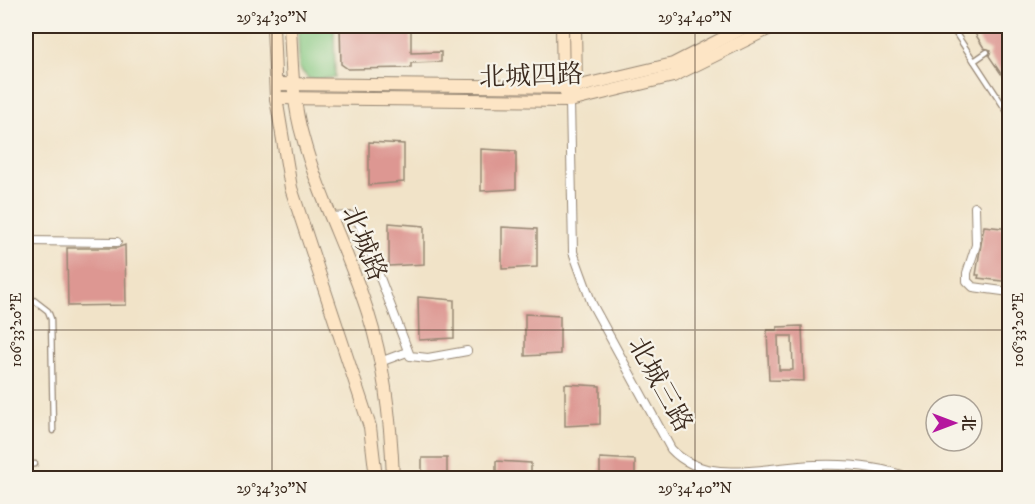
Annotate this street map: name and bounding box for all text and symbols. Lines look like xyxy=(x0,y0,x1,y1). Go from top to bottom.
text: 29°34'30"N xyxy=(236,8,308,27)
text: 29°34'40"N xyxy=(658,8,732,27)
street label: 北城四路 xyxy=(479,58,584,95)
street label: 北城路 xyxy=(334,201,394,286)
text: 106°33'20"E xyxy=(7,292,26,367)
text: 106°33'20"E xyxy=(1009,292,1028,367)
street label: 北城三路 xyxy=(620,331,699,438)
north arrow xyxy=(924,393,984,453)
text: 北 xyxy=(958,415,978,431)
text: 29°34'30"N xyxy=(236,479,308,498)
text: 29°34'40"N xyxy=(658,479,732,498)

